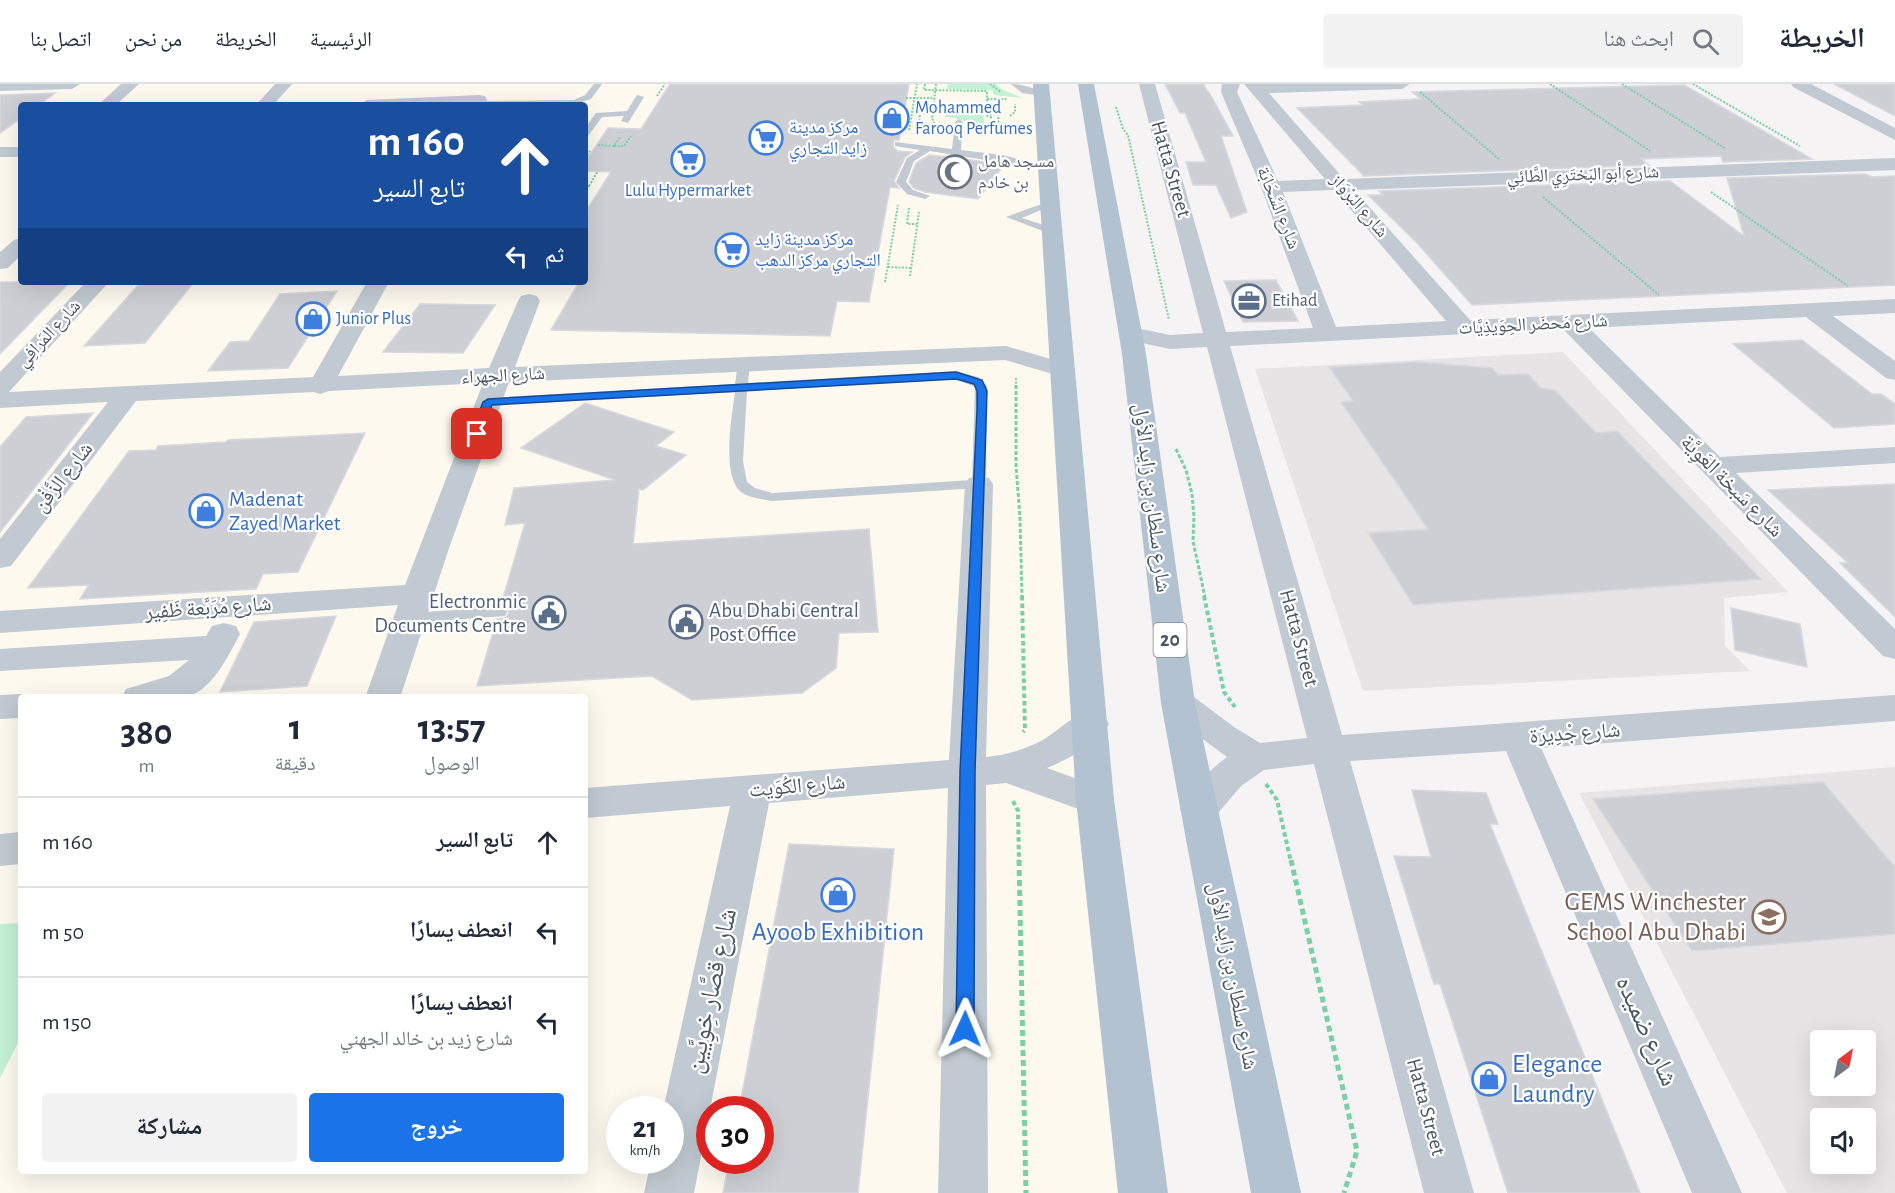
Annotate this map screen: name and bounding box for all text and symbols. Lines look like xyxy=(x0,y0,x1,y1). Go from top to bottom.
search box xyxy=(1323,14,1743,68)
icon: search xyxy=(1689,25,1722,58)
text: الخريطة xyxy=(1779,25,1865,53)
text: ابحث هنا xyxy=(1603,28,1674,50)
text: اتصل بنا xyxy=(30,29,92,50)
text: من نحن xyxy=(125,29,182,50)
text: الخريطة xyxy=(215,29,277,50)
text: الرئيسية xyxy=(310,29,372,50)
place label: Mohammed Farooq Perfumes xyxy=(915,99,1033,138)
shop icon: Mohammed Farooq Perfumes xyxy=(874,100,910,136)
street label: Hatta Street xyxy=(1147,118,1195,220)
place label: مركز مدينة زايد التجاري xyxy=(789,119,867,163)
supermarket icon: مركز مدينة زايد التجاري xyxy=(748,120,784,156)
text: 160 m xyxy=(367,121,465,163)
icon: ahead xyxy=(486,126,564,204)
supermarket icon: Lulu Hypermarket xyxy=(670,142,706,178)
place label: مسجد هامل بن خادم xyxy=(978,153,1054,194)
mosque icon: مسجد هامل بن خادم xyxy=(937,154,973,190)
street label: شارع أبو البَختَرِي الطَّائِي xyxy=(1506,161,1660,191)
street label: شارع السَّحَابَة xyxy=(1252,164,1303,252)
street label: شارع البُرْوَاز xyxy=(1325,170,1391,242)
text: تابع السير xyxy=(373,175,465,202)
place label: Lulu Hypermarket xyxy=(625,182,751,200)
place label: مركز مدينة زايد التجاري مركز الدهب xyxy=(755,231,881,275)
supermarket icon: مركز مدينة زايد التجاري مركز الدهب xyxy=(714,232,750,268)
icon: left xyxy=(500,240,533,273)
text: ثم xyxy=(545,244,564,266)
office icon: Etihad xyxy=(1231,283,1267,319)
place label: Etihad xyxy=(1272,292,1317,310)
street label: شارع المَرافِي xyxy=(14,297,88,374)
shop icon: Junior Plus xyxy=(295,301,331,337)
place label: Junior Plus xyxy=(336,310,411,328)
street label: شارع مَحضَر الحِوَيذِيَّات xyxy=(1458,312,1608,339)
street label: شارع الجهراء xyxy=(461,365,545,388)
street label: شارع سلطان بن زايد الأول xyxy=(1128,402,1174,594)
pin xyxy=(451,408,502,459)
icon: arrive xyxy=(460,417,493,450)
street label: شارع سَبخة العَوِيَّة xyxy=(1674,431,1787,544)
street label: شارع الزَّفْن xyxy=(28,437,98,517)
place label: Madenat Zayed Market xyxy=(229,489,341,534)
shop icon: Madenat Zayed Market xyxy=(188,493,224,529)
street label: Hatta Street xyxy=(1276,587,1322,689)
place label: Electronmic Documents Centre xyxy=(374,591,526,636)
street label: شارع مُرَبَّعة ظَفِير xyxy=(143,592,272,625)
public building icon: Electronmic Documents Centre xyxy=(531,595,567,631)
place label: Abu Dhabi Central Post Office xyxy=(709,600,859,645)
public building icon: Abu Dhabi Central Post Office xyxy=(668,604,704,640)
road number: 20 xyxy=(1154,623,1186,657)
text: 1 xyxy=(289,710,302,746)
text: 13:57 xyxy=(418,710,486,746)
text: 380 xyxy=(120,715,172,751)
street label: شارع جْدِيرَة xyxy=(1529,719,1621,749)
text: دقيقة xyxy=(275,754,315,774)
text: الوصول xyxy=(424,754,479,774)
text: m xyxy=(138,756,154,776)
street label: شارع الكُوَيت xyxy=(748,771,846,803)
icon: ahead xyxy=(531,826,564,859)
text: تابع السير xyxy=(436,829,513,851)
text: 160 m xyxy=(42,831,93,853)
shop icon: Ayoob Exhibition xyxy=(820,877,856,913)
street label: شارع سلطان بن زايد الأول xyxy=(1203,881,1262,1072)
place label: GEMS Winchester School Abu Dhabi xyxy=(1564,889,1747,945)
school or university icon: GEMS Winchester School Abu Dhabi xyxy=(1751,899,1787,935)
street label: شارع قصَّار خِوِيَّين xyxy=(680,906,747,1077)
icon: left xyxy=(531,916,564,949)
text: انعطف يسارًا xyxy=(410,919,513,941)
place label: Ayoob Exhibition xyxy=(752,919,924,945)
text: 50 m xyxy=(42,921,84,943)
street label: شارع ضميده xyxy=(1609,972,1683,1091)
text: انعطف يسارًا xyxy=(410,992,513,1014)
position arrow xyxy=(933,997,997,1061)
icon: left xyxy=(531,1006,564,1039)
text: 150 m xyxy=(42,1011,92,1033)
text: شارع زيد بن خالد الجهني xyxy=(340,1029,513,1049)
north arrow xyxy=(1810,1030,1876,1096)
map controls xyxy=(1810,1030,1876,1174)
place label: Elegance Laundry xyxy=(1512,1051,1602,1107)
street label: Hatta Street xyxy=(1403,1056,1449,1158)
shop icon: Elegance Laundry xyxy=(1471,1061,1507,1097)
button: مشاركة xyxy=(42,1093,297,1162)
button: خروج xyxy=(309,1093,564,1162)
speed limit sign: 30 xyxy=(696,1096,774,1174)
button: sound xyxy=(1810,1108,1876,1174)
text: 21 xyxy=(633,1113,657,1143)
text: km/h xyxy=(630,1143,660,1158)

